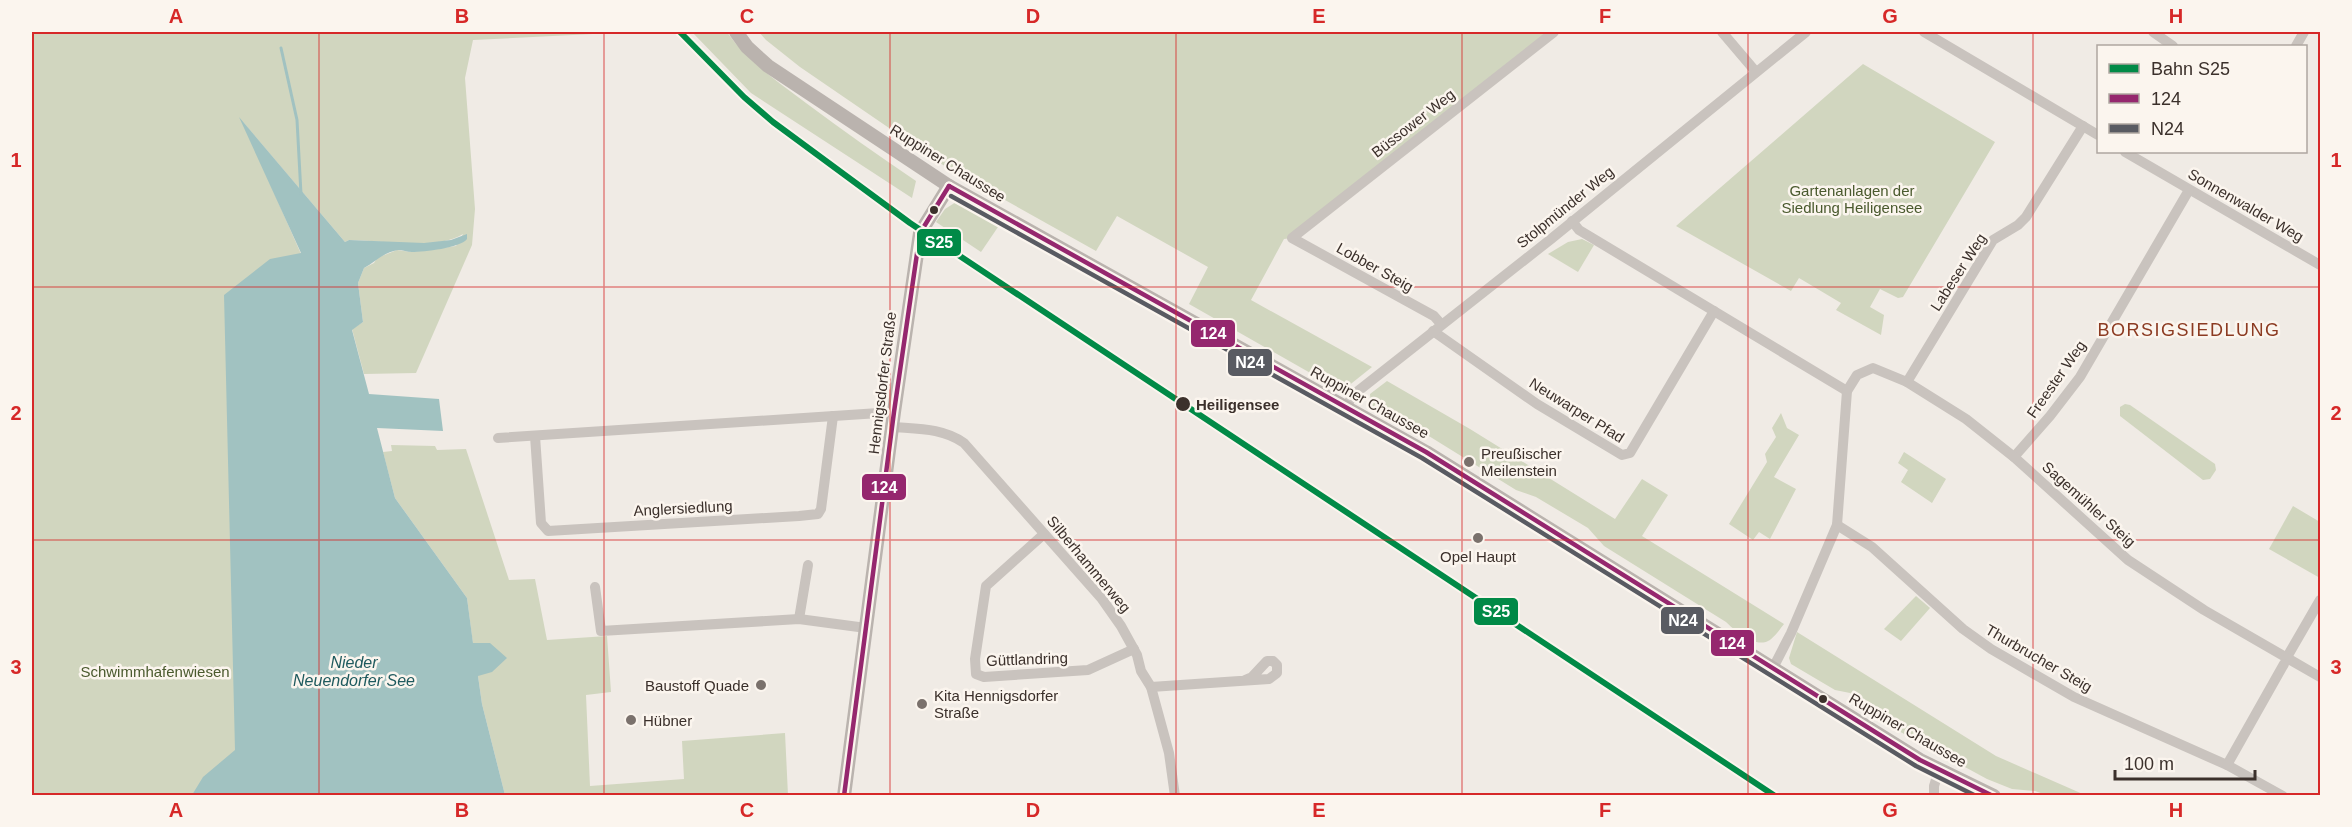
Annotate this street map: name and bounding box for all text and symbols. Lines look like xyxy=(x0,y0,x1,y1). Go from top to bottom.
text: A xyxy=(169,5,183,27)
text: B xyxy=(455,5,469,27)
text: C xyxy=(740,5,754,27)
text: D xyxy=(1026,5,1040,27)
text: E xyxy=(1312,5,1326,27)
text: F xyxy=(1599,5,1611,27)
text: G xyxy=(1882,5,1898,27)
text: H xyxy=(2169,5,2183,27)
legend xyxy=(2097,45,2307,153)
text: Bahn S25 xyxy=(2151,59,2230,79)
street label: Büssower Weg xyxy=(1368,85,1458,161)
text: 124 xyxy=(2151,89,2181,109)
text: N24 xyxy=(2151,119,2184,139)
street label: Ruppiner Chaussee xyxy=(887,121,1009,205)
text: 1 xyxy=(10,149,22,171)
text: 1 xyxy=(2330,149,2342,171)
street label: Stolpmünder Weg xyxy=(1513,163,1617,251)
street label: Sonnenwalder Weg xyxy=(2185,165,2307,245)
park label: Gartenanlagen der Siedlung Heiligensee xyxy=(1782,182,1922,216)
unlabelled marker xyxy=(928,204,940,216)
line badge: S25 xyxy=(916,228,962,257)
street label: Labeser Weg xyxy=(1927,230,1989,314)
text: S25 xyxy=(925,234,953,251)
street label: Lobber Steig xyxy=(1334,239,1416,295)
street label: Hennigsdorfer Straße xyxy=(865,311,899,455)
line badge: 124 xyxy=(1190,319,1236,348)
district label: BORSIGSIEDLUNG xyxy=(2097,320,2281,340)
text: 124 xyxy=(1200,325,1226,342)
street label: Freester Weg xyxy=(2023,337,2089,421)
line badge: N24 xyxy=(1227,348,1273,377)
text: N24 xyxy=(1235,354,1265,371)
street label: Ruppiner Chaussee xyxy=(1308,362,1432,442)
street label: Neuwarper Pfad xyxy=(1527,374,1627,446)
marker: Heiligensee xyxy=(1174,395,1192,413)
place label: Heiligensee xyxy=(1196,396,1279,413)
text: 2 xyxy=(10,402,22,424)
text: 2 xyxy=(2330,402,2342,424)
place label: Preußischer Meilenstein xyxy=(1481,445,1562,479)
marker: Preußischer Meilenstein xyxy=(1462,455,1476,469)
street label: Sagemühler Steig xyxy=(2039,458,2139,550)
line badge: 124 xyxy=(861,473,907,501)
text: 124 xyxy=(871,479,897,496)
street label: Anglersiedlung xyxy=(633,497,733,519)
street label: Silberhammerweg xyxy=(1044,512,1134,616)
marker: Opel Haupt xyxy=(1471,531,1485,545)
place label: Opel Haupt xyxy=(1440,548,1517,565)
line badge: S25 xyxy=(1473,597,1519,626)
text: S25 xyxy=(1482,603,1510,620)
line badge: N24 xyxy=(1660,606,1705,635)
text: N24 xyxy=(1668,612,1698,629)
street label: Thurbrucher Steig xyxy=(1983,621,2095,695)
line badge: 124 xyxy=(1710,629,1755,657)
text: 124 xyxy=(1719,635,1745,652)
street label: Güttlandring xyxy=(986,649,1068,669)
water label: Nieder Neuendorfer See xyxy=(293,654,415,689)
text: 3 xyxy=(10,656,22,678)
text: 3 xyxy=(2330,656,2342,678)
park label: Schwimmhafenwiesen xyxy=(80,663,230,680)
place label: Baustoff Quade xyxy=(645,677,749,694)
marker: Baustoff Quade xyxy=(754,678,768,692)
place label: Kita Hennigsdorfer Straße xyxy=(934,687,1058,721)
street label: Ruppiner Chaussee xyxy=(1846,689,1970,771)
unlabelled marker xyxy=(1817,693,1829,705)
marker: Kita Hennigsdorfer Straße xyxy=(915,697,929,711)
place label: Hübner xyxy=(643,712,692,729)
marker: Hübner xyxy=(624,713,638,727)
scale bar xyxy=(2115,743,2254,781)
text: 100 m xyxy=(2124,754,2174,774)
text: A xyxy=(169,799,183,821)
text: B xyxy=(455,799,469,821)
text: C xyxy=(740,799,754,821)
text: D xyxy=(1026,799,1040,821)
text: E xyxy=(1312,799,1326,821)
text: F xyxy=(1599,799,1611,821)
text: G xyxy=(1882,799,1898,821)
text: H xyxy=(2169,799,2183,821)

